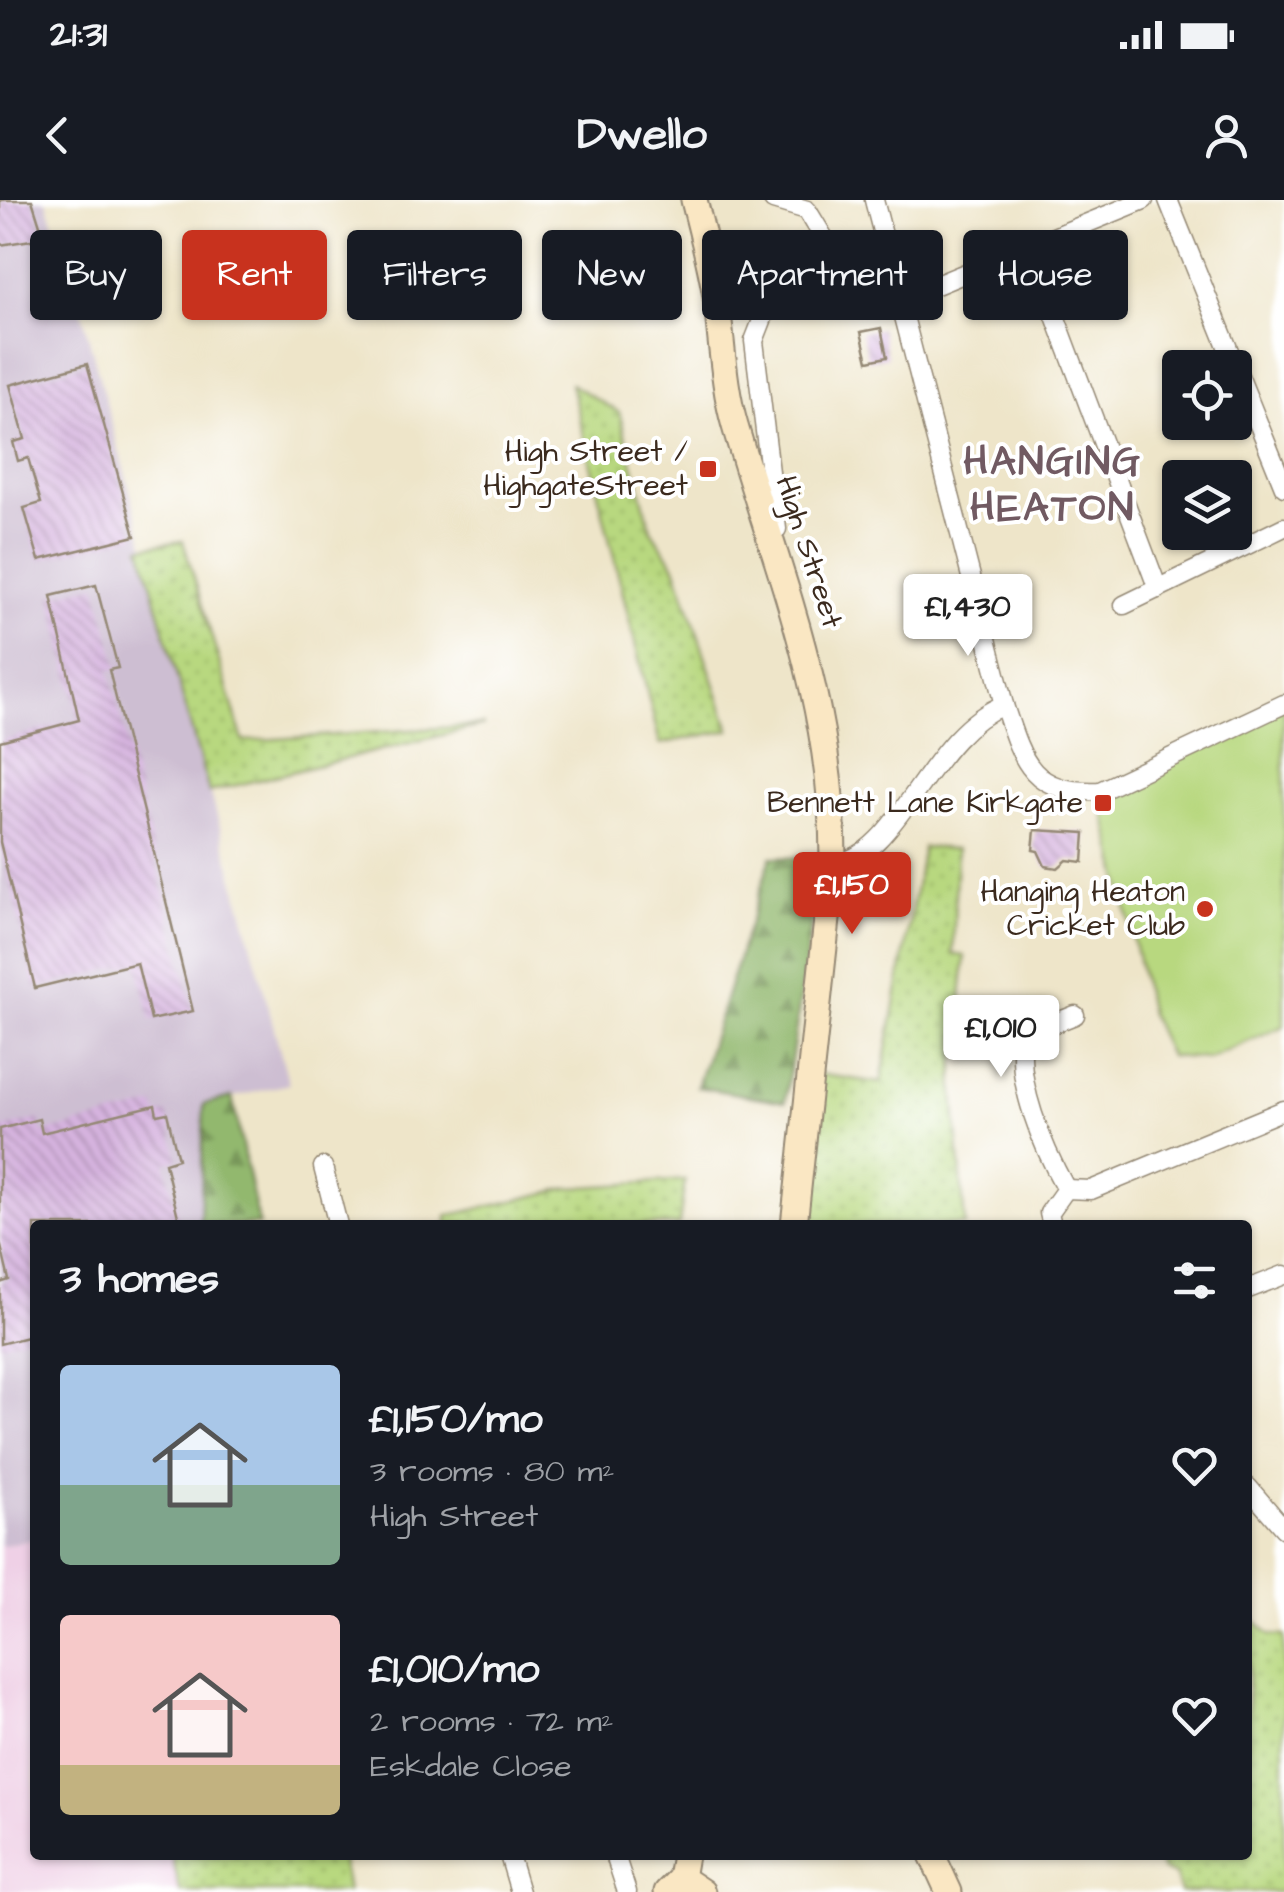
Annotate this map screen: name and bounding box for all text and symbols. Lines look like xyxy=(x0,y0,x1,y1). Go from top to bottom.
text: 21:31 xyxy=(50,9,107,61)
text: Dwello xyxy=(577,104,707,166)
icon: back xyxy=(30,108,85,163)
icon: person xyxy=(1199,108,1254,163)
chip: Buy xyxy=(30,230,162,320)
chip: Rent xyxy=(182,230,327,320)
chip: Filters xyxy=(347,230,522,320)
chip: New xyxy=(542,230,682,320)
chip: Apartment xyxy=(702,230,943,320)
chip: House xyxy=(963,230,1128,320)
map controls xyxy=(1162,350,1252,550)
button: locate xyxy=(1162,350,1252,440)
place label: High Street / HighgateStreet xyxy=(483,431,688,508)
district label: HANGING HEATON xyxy=(964,435,1142,536)
marker: High Street / HighgateStreet xyxy=(697,458,719,480)
button: layers xyxy=(1162,460,1252,550)
street label: High Street xyxy=(764,471,853,634)
pin: £1,430 xyxy=(887,574,1049,659)
text: £1,430 xyxy=(925,584,1011,629)
place label: Bennett Lane Kirkgate xyxy=(767,782,1083,825)
marker: Bennett Lane Kirkgate xyxy=(1092,792,1114,814)
pin: £1,150 xyxy=(771,852,933,937)
text: £1,150 xyxy=(815,862,889,907)
place label: Hanging Heaton Cricket Club xyxy=(980,871,1185,947)
marker: Hanging Heaton Cricket Club xyxy=(1194,898,1216,920)
pin: £1,010 xyxy=(920,995,1082,1080)
text: £1,010 xyxy=(965,1005,1037,1050)
text: 3 homes xyxy=(60,1251,219,1309)
icon: filters xyxy=(1167,1253,1222,1308)
text: £1,150/mo xyxy=(370,1391,543,1449)
icon: home xyxy=(140,1405,260,1525)
icon: heart xyxy=(1167,1438,1222,1493)
text: 3 rooms · 80 m² xyxy=(370,1449,615,1494)
text: High Street xyxy=(370,1494,538,1539)
text: £1,010/mo xyxy=(370,1641,539,1699)
icon: home xyxy=(140,1655,260,1775)
icon: heart xyxy=(1167,1688,1222,1743)
text: 2 rooms · 72 m² xyxy=(370,1699,614,1744)
text: Eskdale Close xyxy=(370,1744,572,1789)

